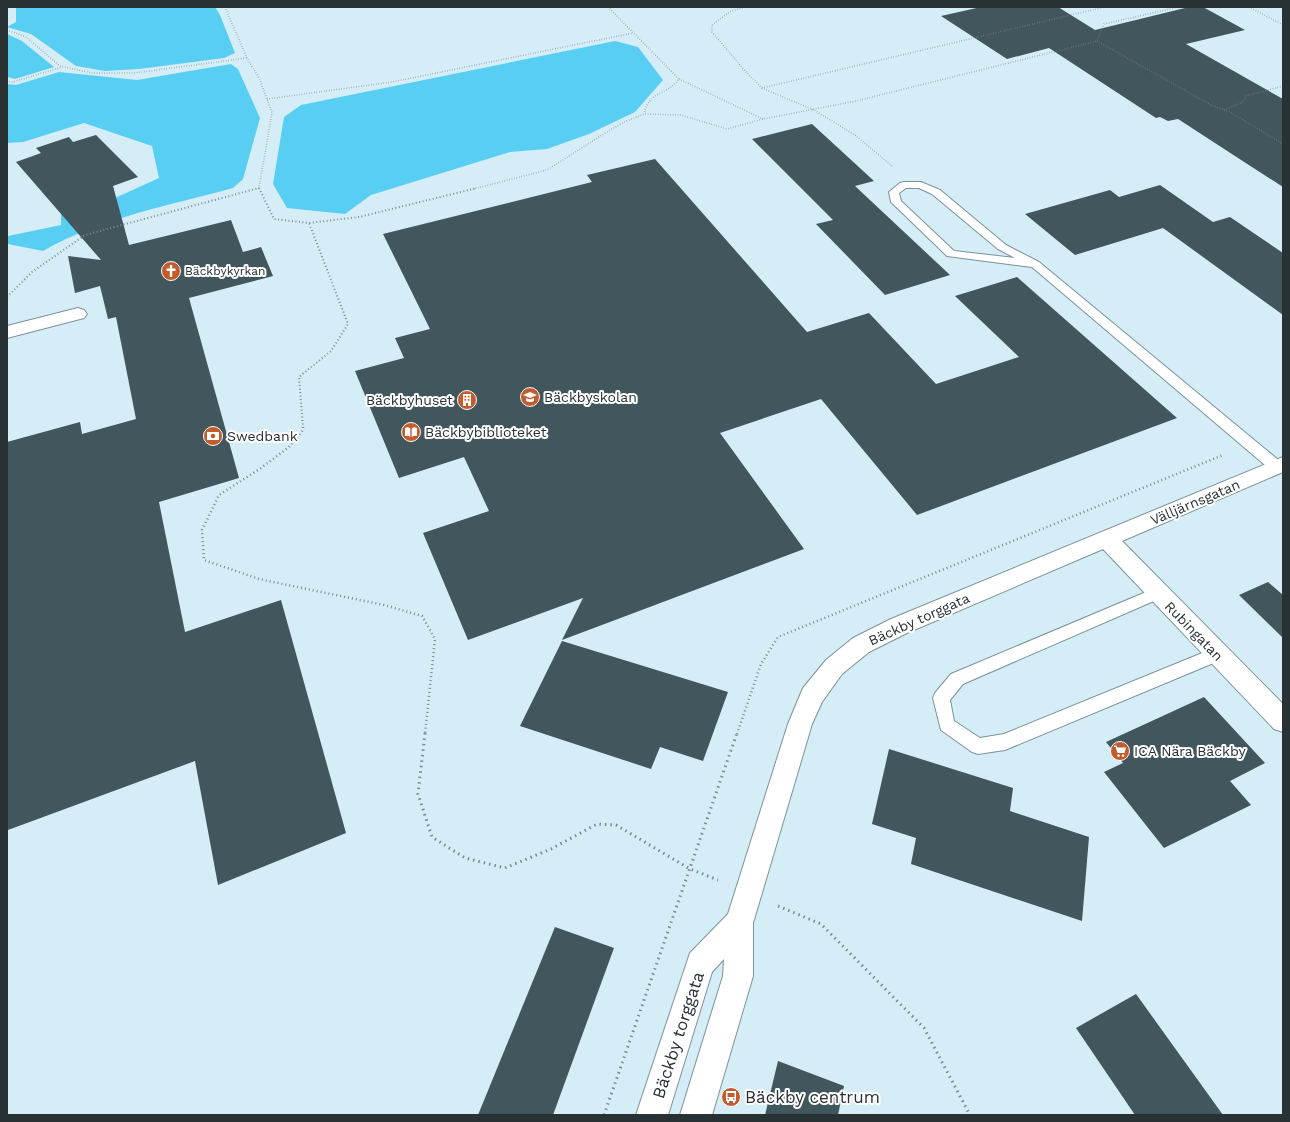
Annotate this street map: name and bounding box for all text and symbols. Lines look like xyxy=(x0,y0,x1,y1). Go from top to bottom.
church icon: Bäckbykyrkan xyxy=(160,260,182,282)
place label: Bäckbykyrkan xyxy=(185,264,266,278)
school or university icon: Bäckbyskolan xyxy=(519,386,541,408)
building icon: Bäckbyhuset xyxy=(456,389,478,411)
place label: Bäckbyskolan xyxy=(544,389,637,405)
place label: Bäckbyhuset xyxy=(366,392,453,408)
library icon: Bäckbybiblioteket xyxy=(400,421,422,443)
place label: Bäckbybiblioteket xyxy=(425,424,547,440)
bank icon: Swedbank xyxy=(202,425,224,447)
place label: Swedbank xyxy=(227,428,298,444)
street label: Välljärnsgatan xyxy=(1148,476,1242,528)
street label: Bäckby torggata xyxy=(866,590,972,648)
street label: Rubingatan xyxy=(1162,598,1226,664)
supermarket icon: ICA Nära Bäckby xyxy=(1109,740,1131,762)
place label: ICA Nära Bäckby xyxy=(1134,743,1247,759)
street label: Bäckby torggata xyxy=(648,969,708,1101)
bus stop icon: Bäckby centrum xyxy=(720,1086,742,1108)
place label: Bäckby centrum xyxy=(745,1087,880,1107)

